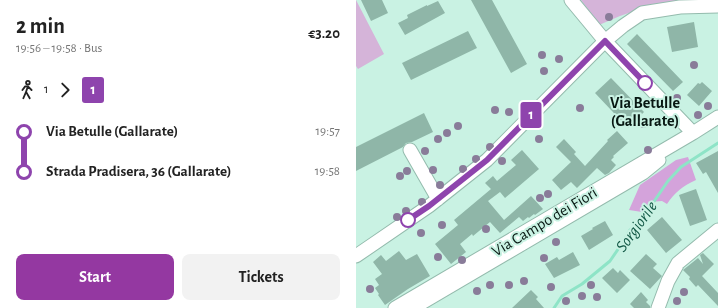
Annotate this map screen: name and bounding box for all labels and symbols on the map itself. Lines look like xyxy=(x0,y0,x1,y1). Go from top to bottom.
marker: Via Betulle (Gallarate) xyxy=(637,75,653,91)
place label: Via Betulle (Gallarate) xyxy=(610,95,681,129)
line badge: 1 xyxy=(518,102,544,128)
street label: Via Campo dei Fiori xyxy=(489,184,600,260)
water label: Sorgiorile xyxy=(613,198,660,255)
unlabelled marker xyxy=(400,212,416,228)

